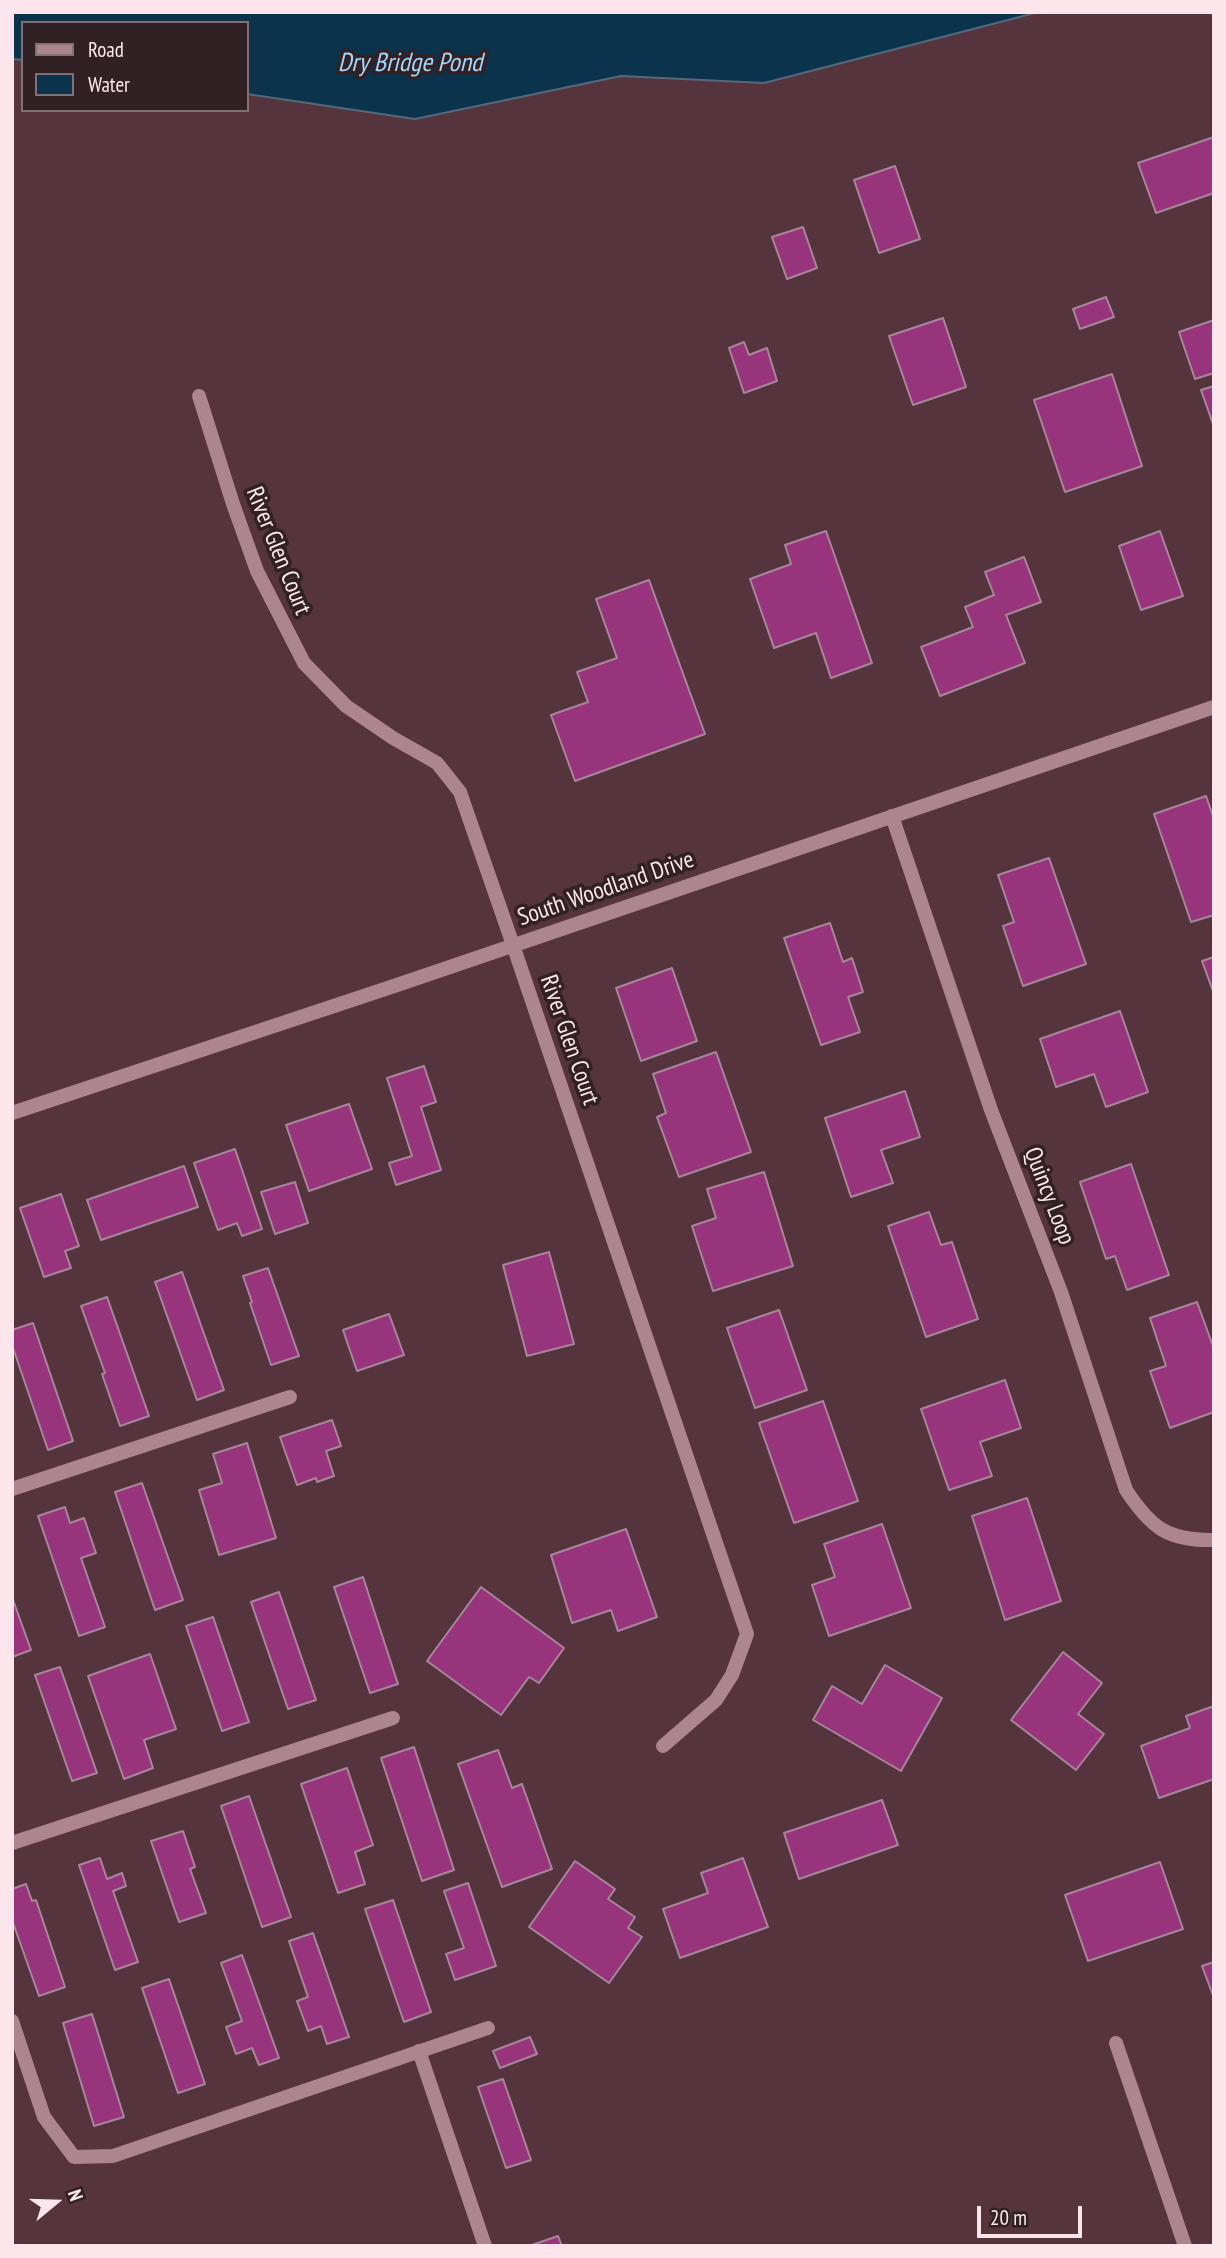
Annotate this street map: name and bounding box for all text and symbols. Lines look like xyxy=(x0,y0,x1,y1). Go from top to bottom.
legend xyxy=(21,21,248,112)
text: Road xyxy=(88,36,124,63)
water label: Dry Bridge Pond xyxy=(338,48,482,80)
text: Water xyxy=(88,71,130,98)
street label: River Glen Court xyxy=(239,483,317,619)
street label: South Woodland Drive xyxy=(514,845,698,933)
street label: River Glen Court xyxy=(533,971,605,1109)
street label: Quincy Loop xyxy=(1017,1143,1081,1249)
north arrow xyxy=(21,2167,91,2237)
text: N xyxy=(63,2186,89,2204)
scale bar xyxy=(981,2192,1086,2236)
text: 20 m xyxy=(990,2204,1027,2231)

